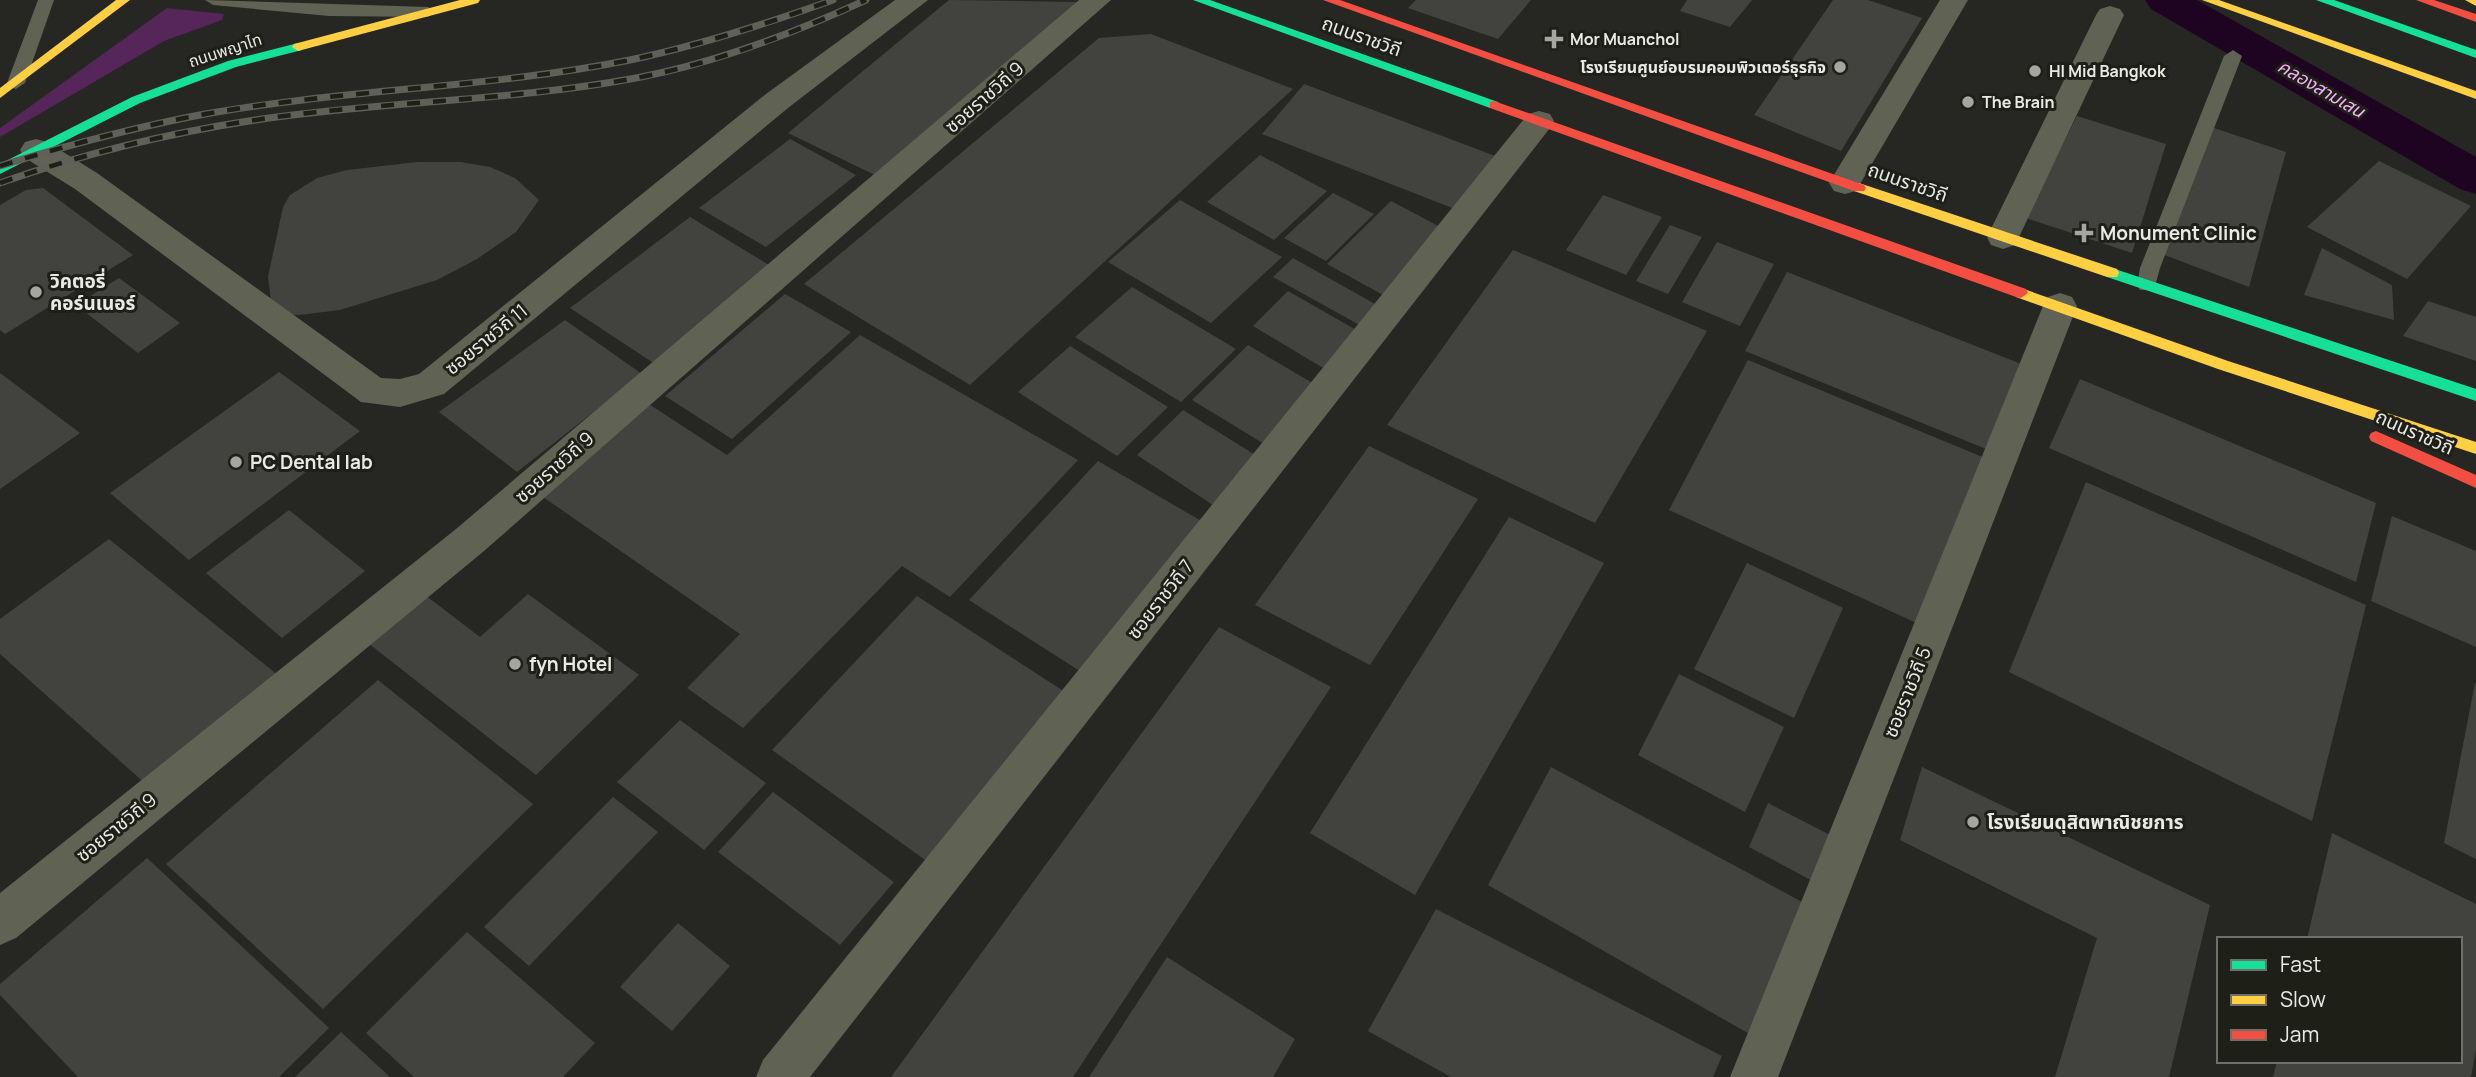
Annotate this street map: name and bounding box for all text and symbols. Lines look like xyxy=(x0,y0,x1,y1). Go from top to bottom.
street label: ถนนราชวิถี xyxy=(1319,10,1405,62)
street label: ถนนพญาไท xyxy=(185,28,265,72)
place label: Mor Muanchol xyxy=(1570,28,1680,50)
marker: Mor Muanchol xyxy=(1544,29,1564,49)
water label: คลองสามเสน xyxy=(2274,54,2370,123)
street label: ซอยราชวิถี 9 xyxy=(939,56,1029,138)
place label: โรงเรียนศูนย์อบรมคอมพิวเตอร์ธุรกิจ xyxy=(1580,56,1826,78)
marker: โรงเรียนศูนย์อบรมคอมพิวเตอร์ธุรกิจ xyxy=(1832,59,1848,75)
place label: HI Mid Bangkok xyxy=(2049,60,2166,82)
marker: HI Mid Bangkok xyxy=(2027,63,2043,79)
place label: The Brain xyxy=(1982,91,2055,113)
marker: The Brain xyxy=(1960,94,1976,110)
street label: ถนนราชวิถี xyxy=(1865,156,1951,208)
place label: Monument Clinic xyxy=(2100,220,2257,246)
marker: Monument Clinic xyxy=(2074,223,2094,243)
place label: วิคตอรี่ คอร์นเนอร์ xyxy=(49,268,136,316)
marker: วิคตอรี่ คอร์นเนอร์ xyxy=(28,284,44,300)
street label: ซอยราชวิถี 11 xyxy=(439,298,533,380)
street label: ถนนราชวิถี xyxy=(2372,403,2458,461)
street label: ซอยราชวิถี 9 xyxy=(509,426,599,508)
place label: PC Dental lab xyxy=(250,449,373,475)
marker: PC Dental lab xyxy=(228,454,244,470)
street label: ซอยราชวิถี 7 xyxy=(1121,554,1199,644)
street label: ซอยราชวิถี 5 xyxy=(1877,643,1937,741)
place label: fyn Hotel xyxy=(529,651,612,677)
marker: fyn Hotel xyxy=(507,656,523,672)
street label: ซอยราชวิถี 9 xyxy=(70,787,162,867)
place label: โรงเรียนดุสิตพาณิชยการ xyxy=(1987,809,2184,835)
marker: โรงเรียนดุสิตพาณิชยการ xyxy=(1965,814,1981,830)
legend xyxy=(2217,937,2462,1063)
text: Fast xyxy=(2280,950,2321,978)
text: Slow xyxy=(2280,985,2326,1013)
text: Jam xyxy=(2280,1020,2319,1048)

